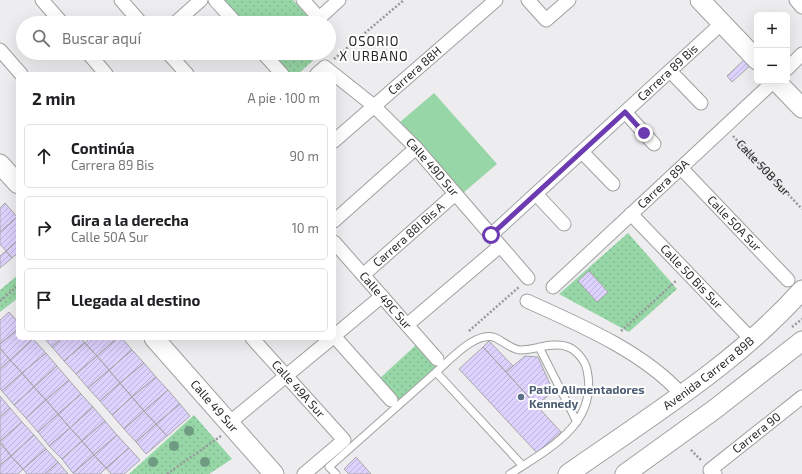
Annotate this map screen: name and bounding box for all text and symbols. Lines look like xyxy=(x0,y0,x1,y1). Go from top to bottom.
map controls xyxy=(754,12,790,84)
button: + xyxy=(754,12,790,48)
search box xyxy=(16,16,336,60)
icon: search xyxy=(30,27,52,49)
text: Buscar aquí xyxy=(62,29,141,47)
district label: OSORIO X URBANO xyxy=(339,33,409,64)
street label: Carrera 89 Bis xyxy=(634,41,700,103)
street label: Carrera 88H xyxy=(385,43,444,97)
button: − xyxy=(754,48,790,84)
text: 2 min xyxy=(32,88,75,108)
text: A pie · 100 m xyxy=(248,90,320,106)
route end xyxy=(635,124,653,142)
street label: Calle 49D Sur xyxy=(404,134,463,199)
street label: Calle 50B Sur xyxy=(734,136,794,198)
text: Continúa xyxy=(71,139,134,157)
icon: ahead xyxy=(33,145,55,167)
text: 90 m xyxy=(289,148,319,164)
street label: Carrera 89A xyxy=(634,156,692,211)
text: Carrera 89 Bis xyxy=(71,157,154,173)
street label: Calle 50A Sur xyxy=(705,192,765,254)
street label: Carrera 88I Bis A xyxy=(370,199,447,269)
text: Gira a la derecha xyxy=(71,211,189,229)
icon: right xyxy=(33,217,55,239)
text: 10 m xyxy=(292,220,319,236)
route start xyxy=(482,226,500,244)
text: Calle 50A Sur xyxy=(71,229,149,245)
street label: Calle 50 Bis Sur xyxy=(658,241,726,311)
street label: Calle 49C Sur xyxy=(357,268,415,332)
icon: arrive xyxy=(33,289,55,311)
text: Llegada al destino xyxy=(71,291,200,309)
street label: Avenida Carrera 89B xyxy=(660,333,756,412)
street label: Calle 49A Sur xyxy=(270,357,328,420)
street label: Calle 49 Sur xyxy=(188,377,242,435)
place label: Patio Alimentadores Kennedy xyxy=(529,382,645,411)
marker: Patio Alimentadores Kennedy xyxy=(516,392,526,402)
street label: Carrera 90 xyxy=(729,409,783,456)

